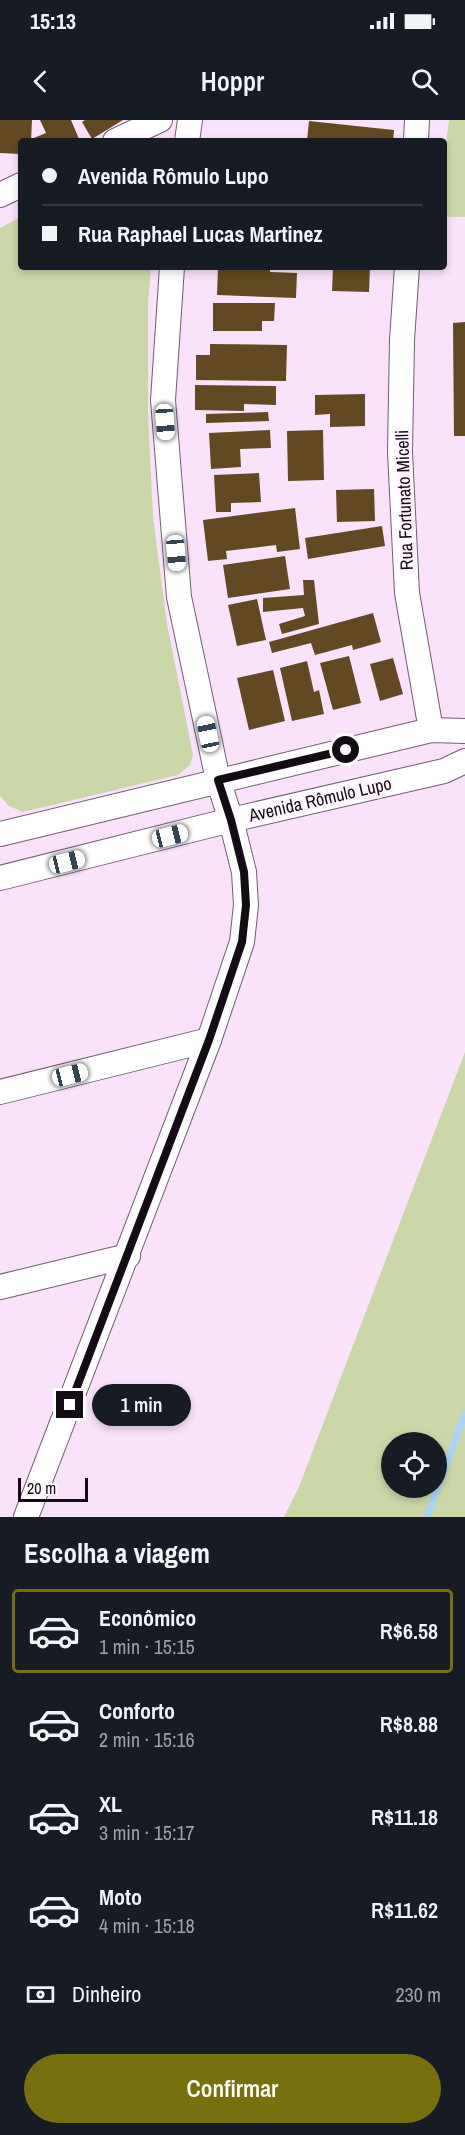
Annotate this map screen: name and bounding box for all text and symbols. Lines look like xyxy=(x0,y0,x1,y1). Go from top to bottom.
text: 15:13 xyxy=(30,6,76,36)
text: Hoppr xyxy=(201,63,264,99)
icon: back xyxy=(24,65,57,98)
icon: search xyxy=(408,65,441,98)
text: Avenida Rômulo Lupo xyxy=(78,161,269,191)
text: Rua Raphael Lucas Martinez xyxy=(78,219,323,249)
car xyxy=(155,403,175,441)
street label: Rua Fortunato Micelli xyxy=(389,429,419,571)
car xyxy=(165,534,187,572)
car xyxy=(195,715,221,753)
route start xyxy=(332,736,359,763)
street label: Avenida Rômulo Lupo xyxy=(245,770,394,828)
car xyxy=(150,823,190,849)
car xyxy=(47,849,87,875)
car xyxy=(50,1062,90,1088)
callout: 1 min xyxy=(91,1384,190,1426)
route end xyxy=(56,1391,83,1418)
text: 1 min xyxy=(120,1391,163,1418)
map controls xyxy=(381,1432,447,1498)
button: locate xyxy=(381,1432,447,1498)
scale bar xyxy=(18,1475,88,1502)
text: 20 m xyxy=(27,1477,56,1499)
text: Escolha a viagem xyxy=(24,1535,210,1571)
text: Econômico xyxy=(99,1603,196,1633)
icon: car xyxy=(27,1604,81,1658)
text: R$6.58 xyxy=(380,1616,438,1646)
text: 1 min · 15:15 xyxy=(99,1633,195,1660)
text: Conforto xyxy=(99,1696,175,1726)
icon: car xyxy=(27,1697,81,1751)
text: R$8.88 xyxy=(380,1709,438,1739)
text: 2 min · 15:16 xyxy=(99,1726,195,1753)
text: XL xyxy=(99,1789,122,1819)
icon: car xyxy=(27,1790,81,1844)
text: R$11.18 xyxy=(371,1802,438,1832)
text: 3 min · 15:17 xyxy=(99,1819,195,1846)
text: Moto xyxy=(99,1882,142,1912)
icon: car xyxy=(27,1883,81,1937)
text: R$11.62 xyxy=(371,1895,438,1925)
text: 4 min · 15:18 xyxy=(99,1912,195,1939)
icon: cash xyxy=(24,1978,57,2011)
text: Dinheiro xyxy=(72,1979,141,2009)
text: 230 m xyxy=(395,1981,441,2008)
button: Confirmar xyxy=(24,2054,441,2123)

